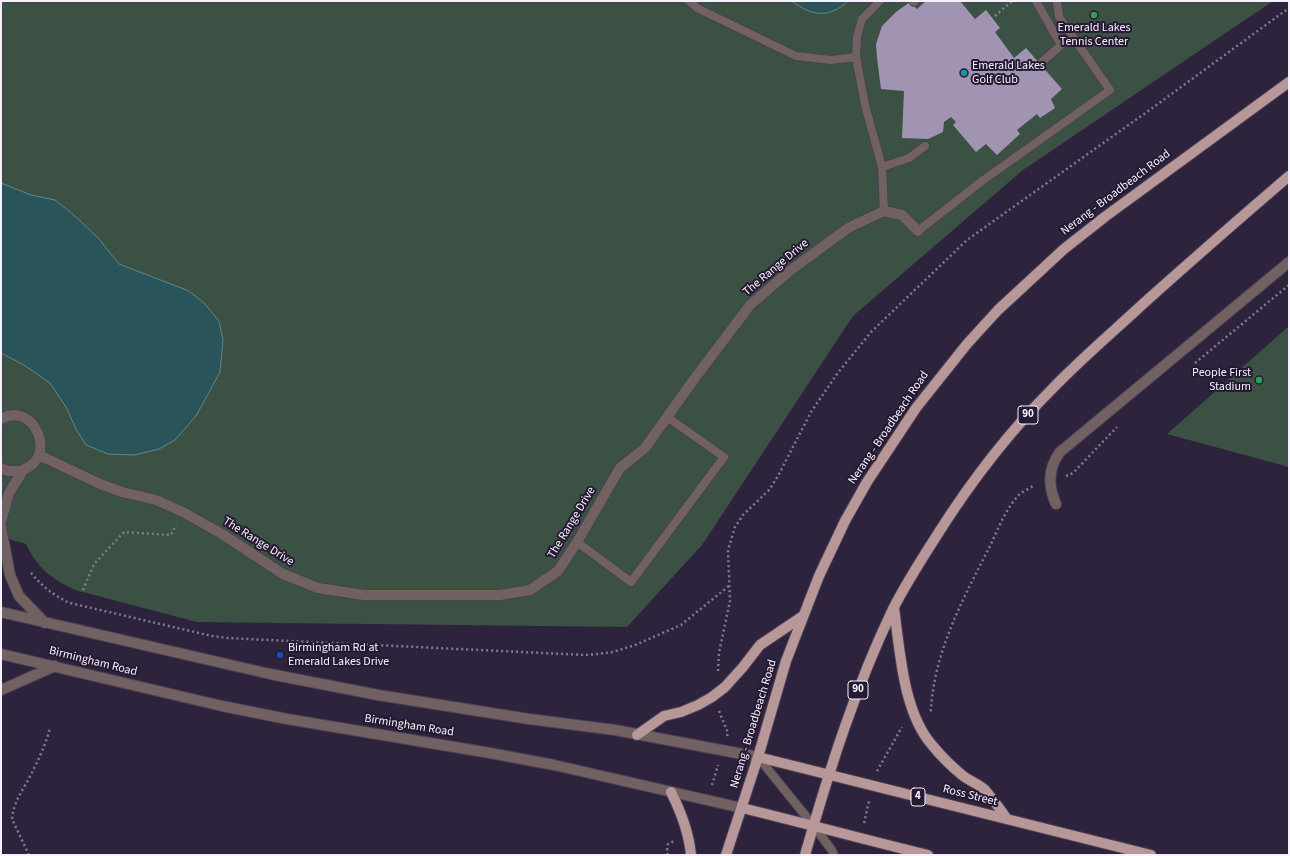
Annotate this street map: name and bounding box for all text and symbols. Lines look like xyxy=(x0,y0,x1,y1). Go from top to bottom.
marker: Emerald Lakes Tennis Center xyxy=(1089,10,1099,20)
place label: Emerald Lakes Tennis Center xyxy=(1058,21,1130,49)
place label: Emerald Lakes Golf Club xyxy=(972,59,1045,87)
marker: Emerald Lakes Golf Club xyxy=(959,68,969,78)
street label: Nerang - Broadbeach Road xyxy=(1058,147,1174,239)
street label: The Range Drive xyxy=(740,236,812,300)
place label: People First Stadium xyxy=(1192,366,1251,394)
street label: Nerang - Broadbeach Road xyxy=(846,369,932,487)
marker: People First Stadium xyxy=(1254,375,1264,385)
road number: 90 xyxy=(1018,406,1038,424)
street label: The Range Drive xyxy=(545,485,599,561)
street label: The Range Drive xyxy=(220,514,296,570)
place label: Birmingham Rd at Emerald Lakes Drive xyxy=(288,641,389,669)
street label: Birmingham Road xyxy=(47,644,139,680)
marker: Birmingham Rd at Emerald Lakes Drive xyxy=(275,650,285,660)
street label: Nerang - Broadbeach Road xyxy=(728,658,780,790)
road number: 90 xyxy=(848,681,868,699)
street label: Birmingham Road xyxy=(363,712,455,740)
street label: Ross Street xyxy=(941,782,999,810)
road number: 4 xyxy=(911,788,925,806)

